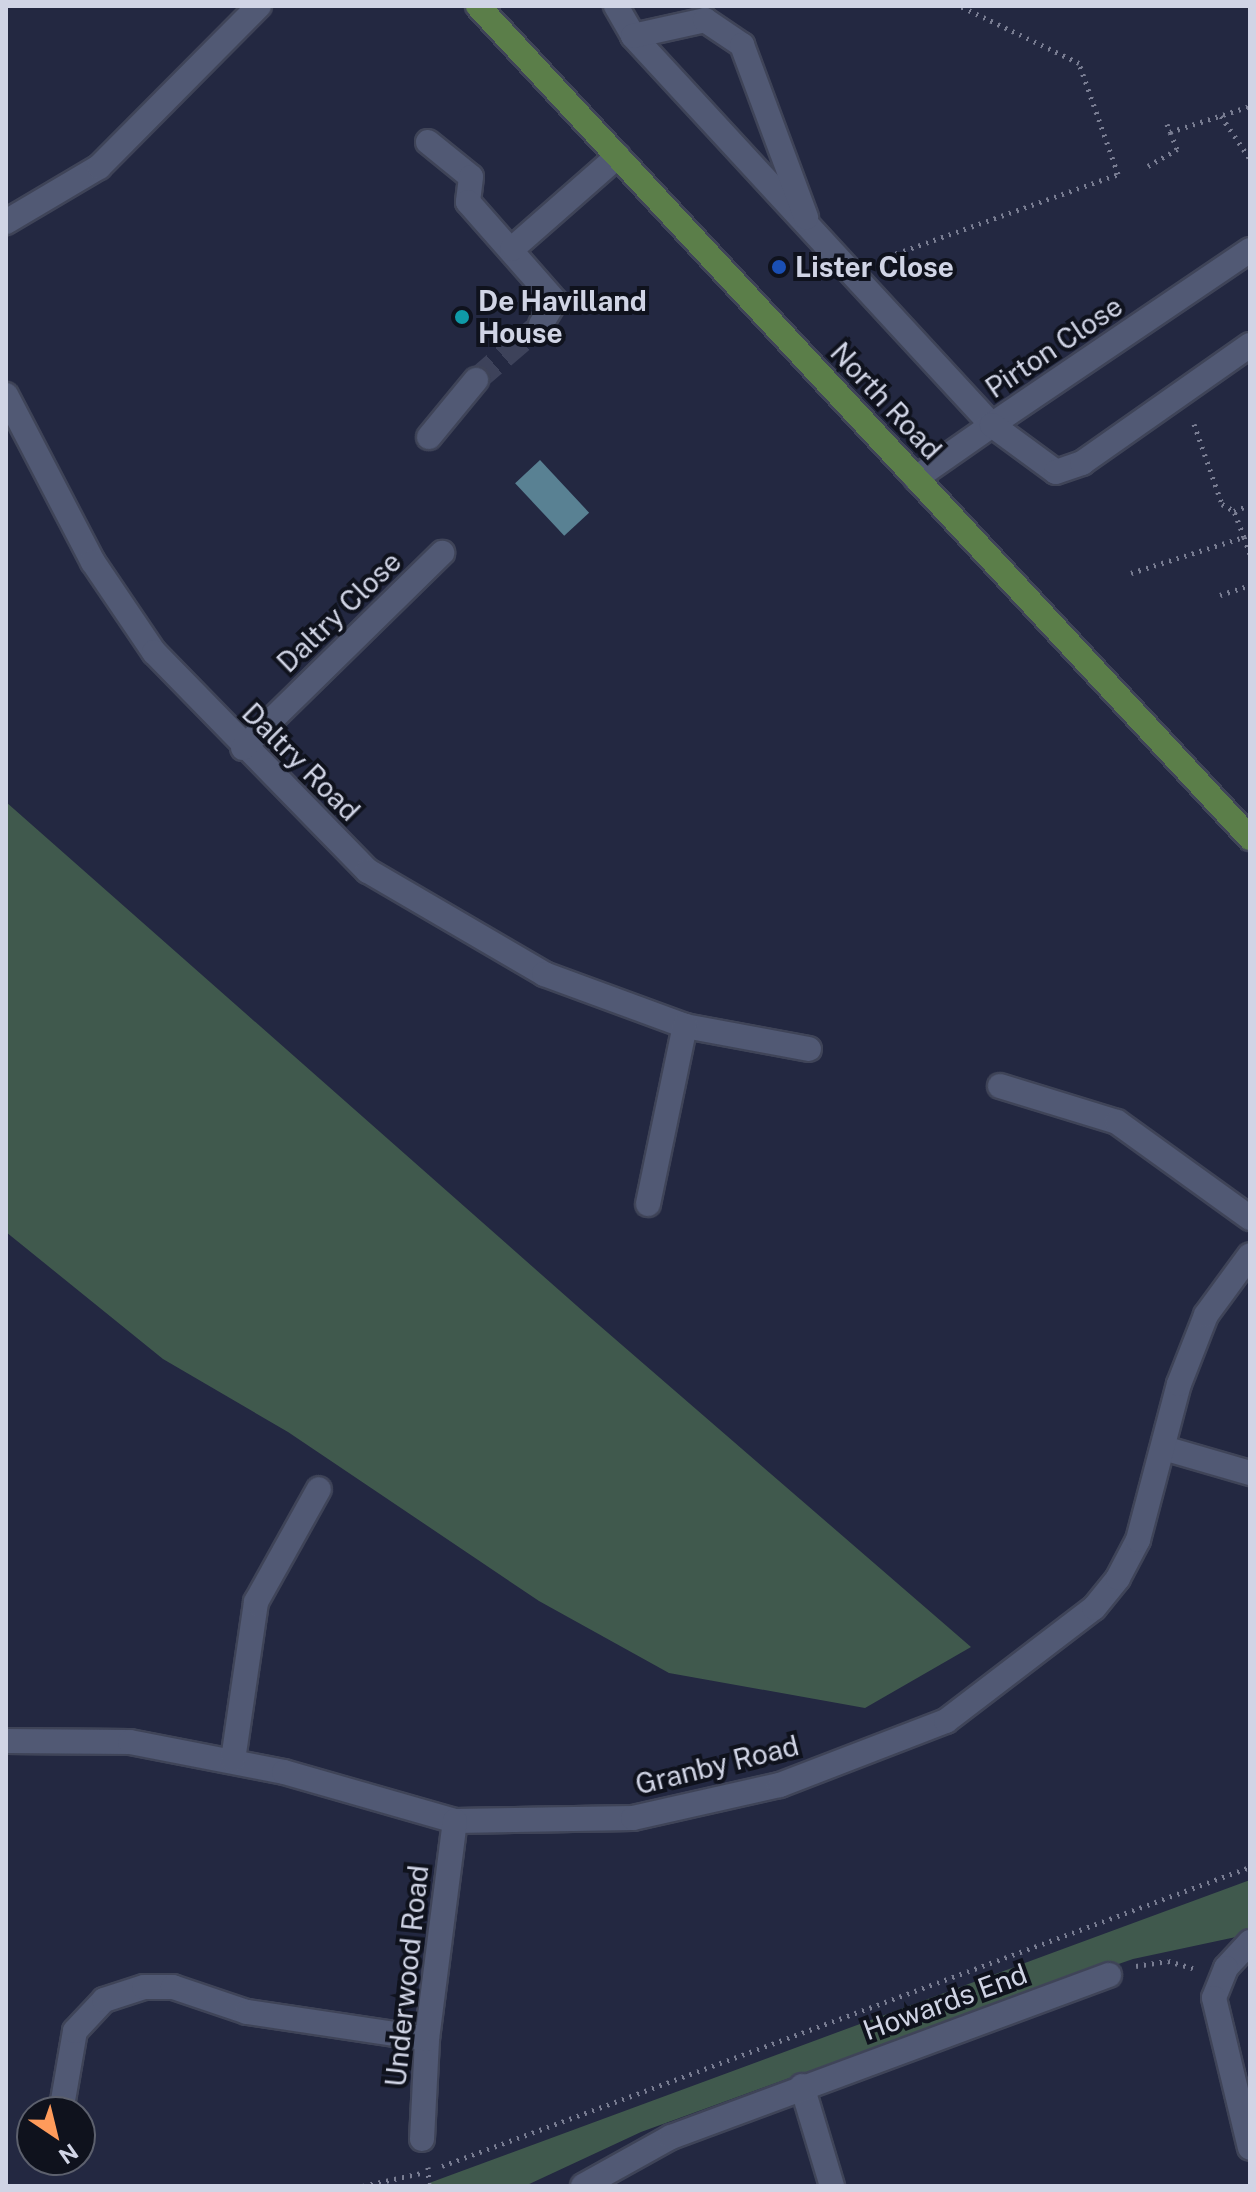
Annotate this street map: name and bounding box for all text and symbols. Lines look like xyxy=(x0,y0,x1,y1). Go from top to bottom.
place label: Lister Close xyxy=(795,250,954,284)
marker: Lister Close xyxy=(770,258,788,276)
place label: De Havilland House xyxy=(478,284,647,350)
street label: Pirton Close xyxy=(979,289,1129,405)
marker: De Havilland House xyxy=(453,308,471,326)
street label: North Road xyxy=(823,336,949,466)
street label: Daltry Close xyxy=(270,545,408,679)
street label: Daltry Road xyxy=(235,696,367,828)
street label: Granby Road xyxy=(632,1728,802,1802)
street label: Underwood Road xyxy=(379,1864,435,2088)
street label: Howards End xyxy=(858,1957,1032,2047)
north arrow xyxy=(16,2096,96,2176)
text: N xyxy=(54,2138,83,2170)

